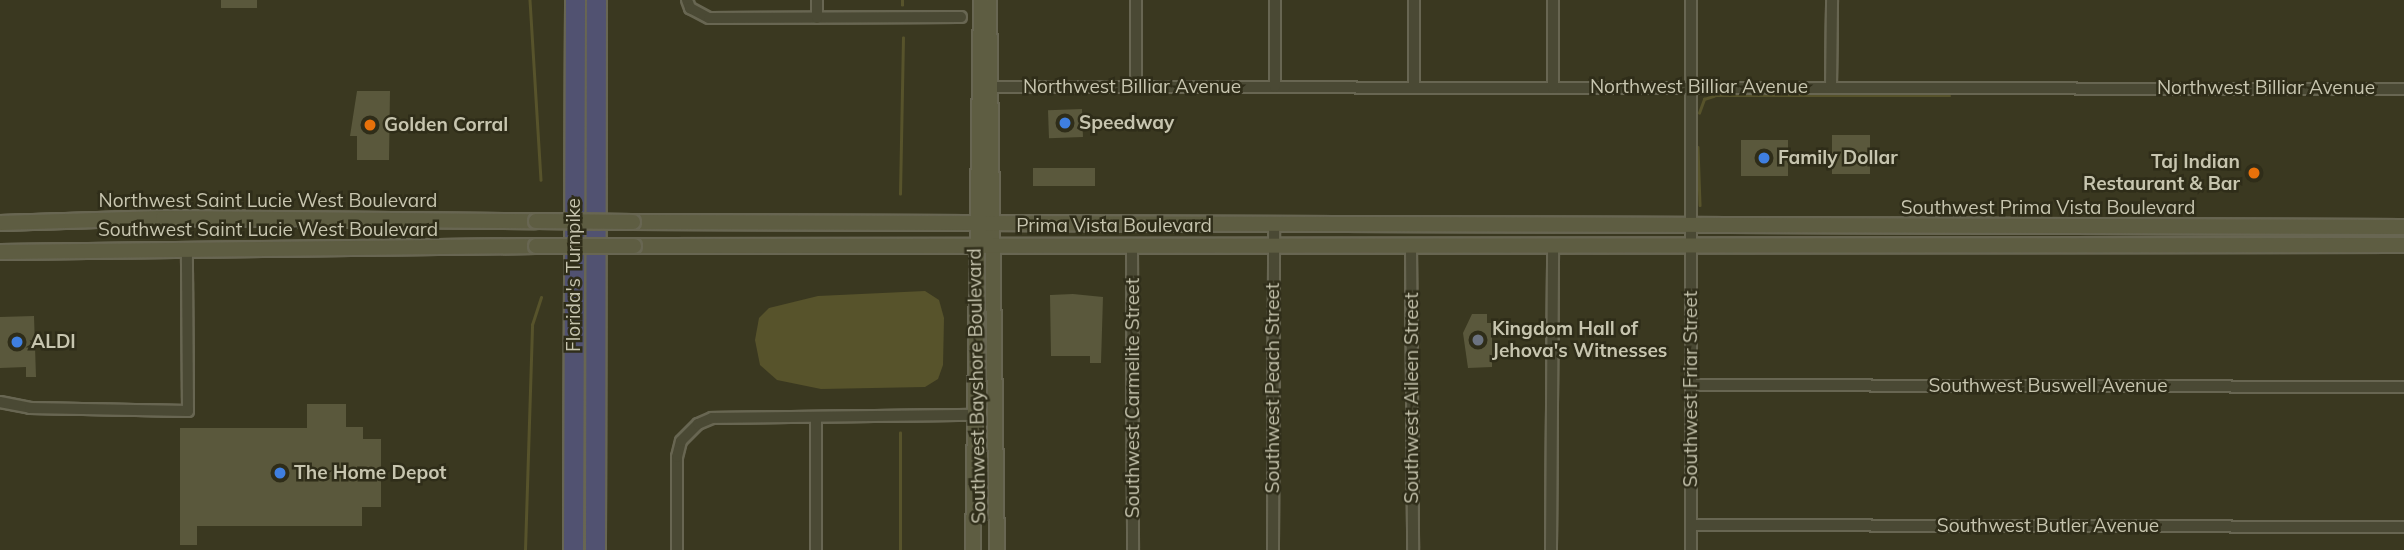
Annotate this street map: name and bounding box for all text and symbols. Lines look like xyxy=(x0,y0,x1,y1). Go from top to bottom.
street label: Northwest Billiar Avenue xyxy=(1023,76,1241,98)
street label: Northwest Billiar Avenue xyxy=(1590,76,1808,98)
street label: Northwest Billiar Avenue xyxy=(2157,77,2375,99)
place label: Speedway xyxy=(1079,112,1174,134)
place label: Golden Corral xyxy=(384,114,508,136)
marker: Speedway xyxy=(1057,115,1073,131)
marker: Golden Corral xyxy=(362,117,378,133)
place label: Family Dollar xyxy=(1778,147,1898,169)
marker: Family Dollar xyxy=(1756,150,1772,166)
place label: Taj Indian Restaurant & Bar xyxy=(2083,151,2240,195)
marker: Taj Indian Restaurant & Bar xyxy=(2246,165,2262,181)
street label: Northwest Saint Lucie West Boulevard xyxy=(99,190,437,212)
street label: Southwest Prima Vista Boulevard xyxy=(1901,197,2195,219)
street label: Florida's Turnpike xyxy=(563,198,585,352)
street label: Prima Vista Boulevard xyxy=(1016,215,1212,237)
street label: Southwest Saint Lucie West Boulevard xyxy=(98,219,438,241)
street label: Southwest Bayshore Boulevard xyxy=(963,248,991,524)
street label: Southwest Carmelite Street xyxy=(1122,278,1144,518)
street label: Southwest Peach Street xyxy=(1262,283,1284,493)
street label: Southwest Friar Street xyxy=(1680,291,1702,487)
street label: Southwest Aileen Street xyxy=(1401,292,1423,504)
place label: Kingdom Hall of Jehova's Witnesses xyxy=(1492,318,1667,362)
place label: ALDI xyxy=(31,331,76,353)
marker: Kingdom Hall of Jehova's Witnesses xyxy=(1470,332,1486,348)
marker: ALDI xyxy=(9,334,25,350)
street label: Southwest Buswell Avenue xyxy=(1929,375,2167,397)
place label: The Home Depot xyxy=(294,462,447,484)
marker: The Home Depot xyxy=(272,465,288,481)
street label: Southwest Butler Avenue xyxy=(1937,515,2159,537)

